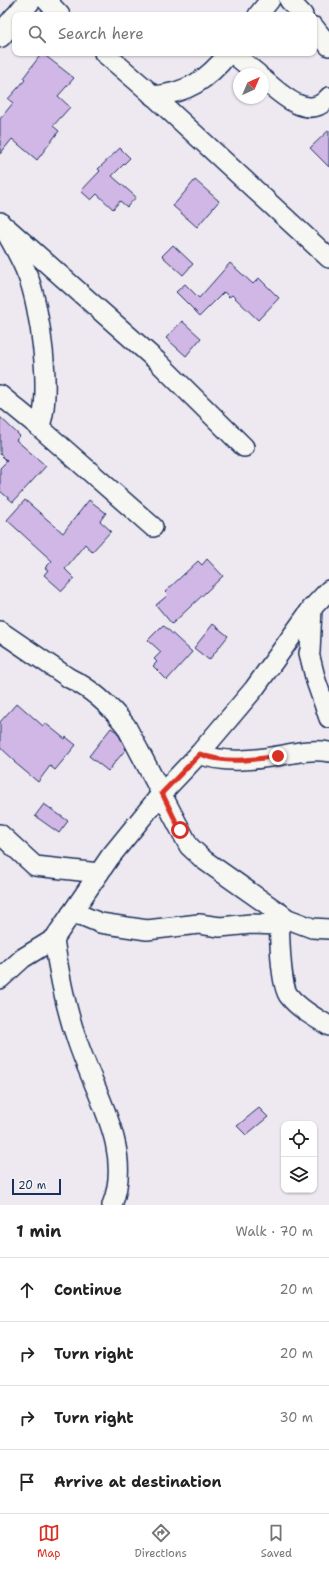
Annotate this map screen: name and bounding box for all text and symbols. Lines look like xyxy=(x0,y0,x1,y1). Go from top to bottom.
search box xyxy=(12,12,317,56)
icon: search xyxy=(26,23,48,45)
text: Search here xyxy=(58,24,144,44)
north arrow xyxy=(233,68,269,104)
route end xyxy=(269,747,287,765)
route start xyxy=(171,821,189,839)
map controls xyxy=(281,1121,317,1193)
button: locate xyxy=(281,1121,317,1157)
button: layers xyxy=(281,1157,317,1193)
scale bar xyxy=(12,1177,61,1196)
text: 20 m xyxy=(18,1178,46,1193)
text: 1 min xyxy=(16,1220,61,1242)
text: Walk · 70 m xyxy=(236,1223,313,1240)
icon: ahead xyxy=(16,1279,38,1301)
text: Continue xyxy=(54,1280,122,1300)
text: 20 m xyxy=(280,1281,313,1298)
icon: right xyxy=(16,1343,38,1365)
text: Turn right xyxy=(54,1344,134,1364)
text: 20 m xyxy=(280,1345,313,1362)
icon: right xyxy=(16,1407,38,1429)
text: Turn right xyxy=(54,1408,134,1428)
text: 30 m xyxy=(279,1409,313,1426)
icon: arrive xyxy=(16,1471,38,1493)
text: Arrive at destination xyxy=(54,1472,222,1492)
tab: Map xyxy=(37,1522,61,1561)
tab: Directions xyxy=(134,1522,187,1561)
tab: Saved xyxy=(261,1522,292,1561)

